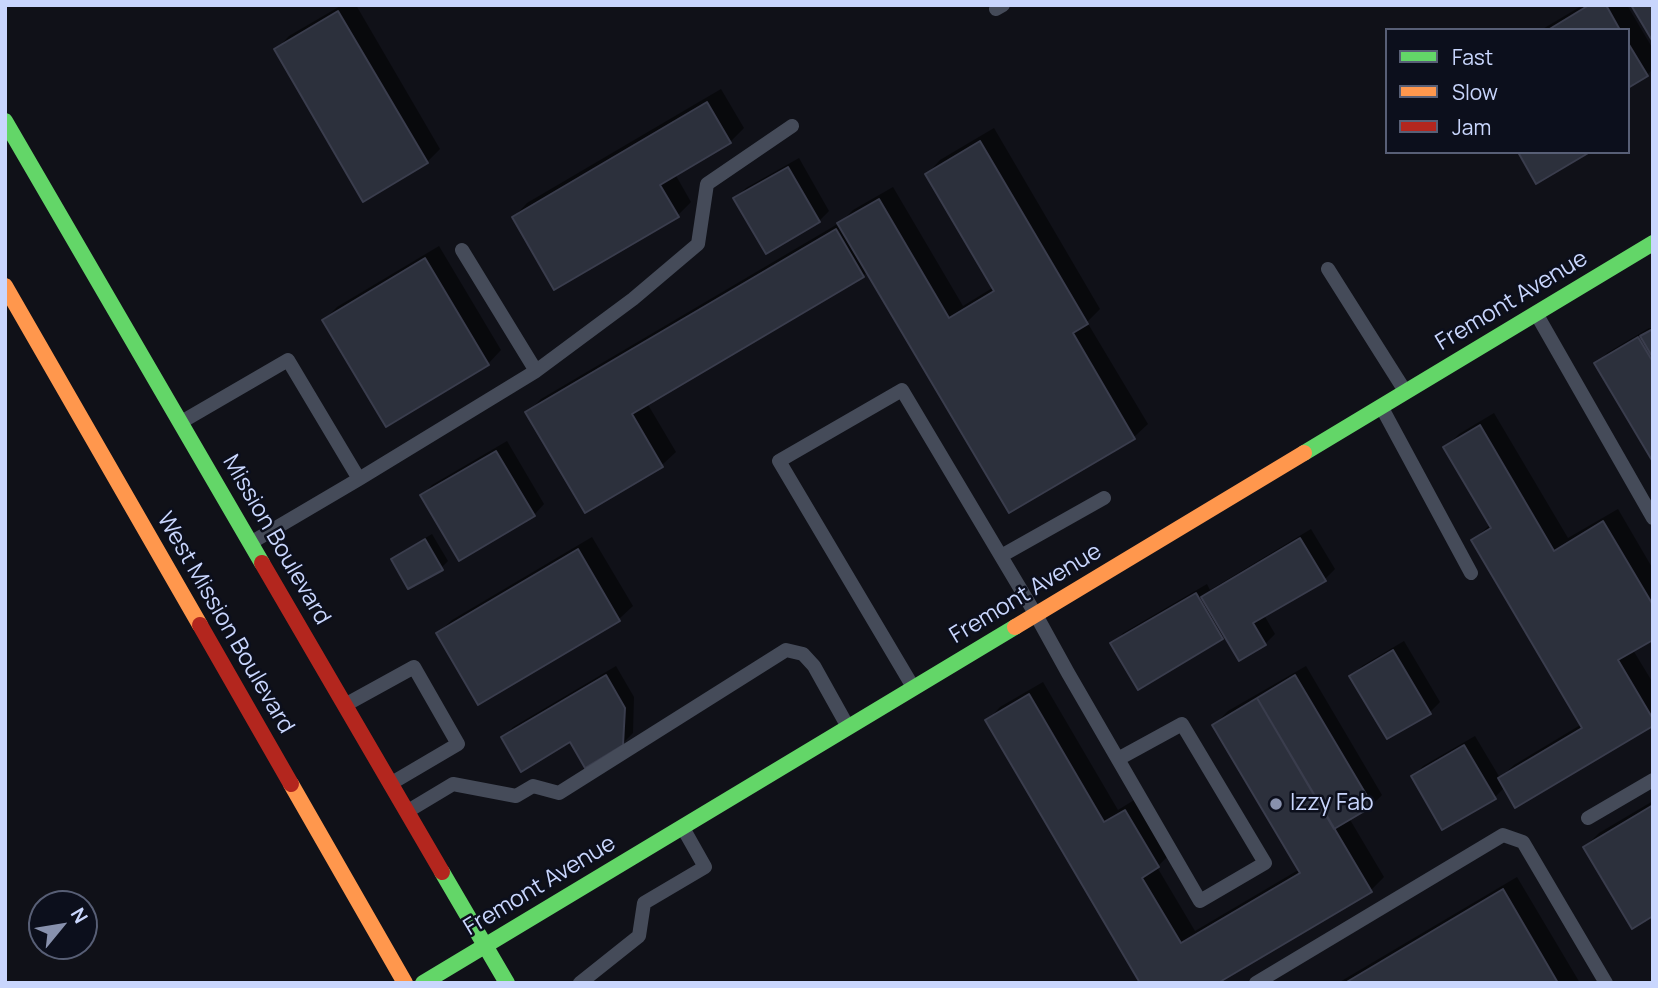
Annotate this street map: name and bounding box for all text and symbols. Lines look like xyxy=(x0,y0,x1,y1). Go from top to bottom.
legend xyxy=(1385,28,1630,154)
text: Fast xyxy=(1452,43,1493,71)
text: Slow xyxy=(1452,78,1498,106)
text: Jam xyxy=(1452,113,1491,141)
street label: Fremont Avenue xyxy=(1431,245,1593,357)
street label: Mission Boulevard xyxy=(216,450,336,630)
street label: West Mission Boulevard xyxy=(150,508,300,738)
street label: Fremont Avenue xyxy=(945,538,1107,650)
place label: Izzy Fab xyxy=(1290,790,1374,818)
marker: Izzy Fab xyxy=(1268,796,1284,812)
street label: Fremont Avenue xyxy=(459,830,621,942)
north arrow xyxy=(28,890,98,960)
text: N xyxy=(65,903,94,928)

